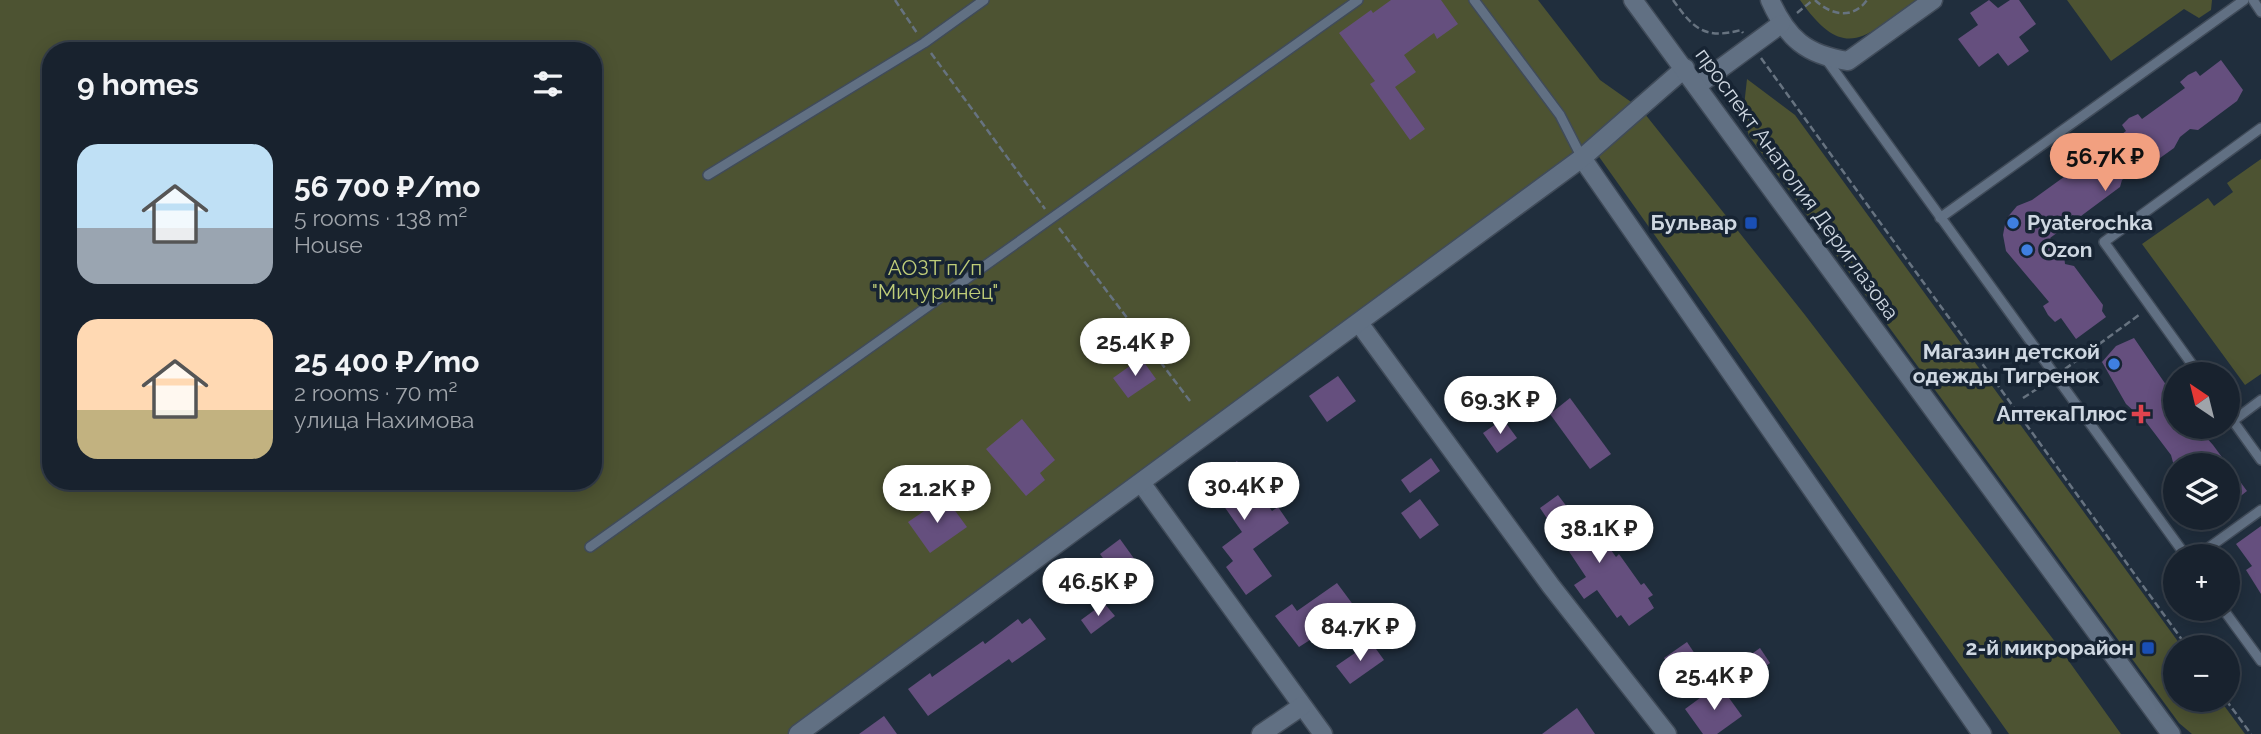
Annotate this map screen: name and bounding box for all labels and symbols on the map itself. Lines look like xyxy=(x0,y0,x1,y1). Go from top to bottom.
street label: проспект Анатолия Дериглазова xyxy=(1690,43,1904,325)
pin: 56.7K ₽ xyxy=(2040,134,2170,193)
place label: Бульвар xyxy=(1651,210,1737,235)
place label: Pyaterochka xyxy=(2027,210,2153,235)
marker: Бульвар xyxy=(1743,215,1759,231)
marker: Pyaterochka xyxy=(2005,215,2021,231)
place label: Ozon xyxy=(2041,237,2092,262)
marker: Ozon xyxy=(2019,242,2035,258)
park label: АОЗТ п/п "Мичуринец" xyxy=(872,255,998,304)
pin: 25.4K ₽ xyxy=(1070,318,1200,378)
place label: Магазин детской одежды Тигренок xyxy=(1913,339,2100,388)
marker: Магазин детской одежды Тигренок xyxy=(2106,356,2122,372)
north arrow xyxy=(2163,362,2240,439)
pin: 69.3K ₽ xyxy=(1435,376,1565,436)
place label: АптекаПлюс xyxy=(1997,401,2127,426)
marker: АптекаПлюс xyxy=(2133,406,2149,422)
pin: 30.4K ₽ xyxy=(1179,462,1309,522)
pin: 21.2K ₽ xyxy=(872,466,1002,525)
pin: 38.1K ₽ xyxy=(1534,505,1664,565)
pin: 46.5K ₽ xyxy=(1033,558,1163,618)
pin: 84.7K ₽ xyxy=(1295,604,1425,663)
place label: 2-й микрорайон xyxy=(1966,635,2134,660)
marker: 2-й микрорайон xyxy=(2140,640,2156,656)
pin: 25.4K ₽ xyxy=(1649,652,1779,712)

